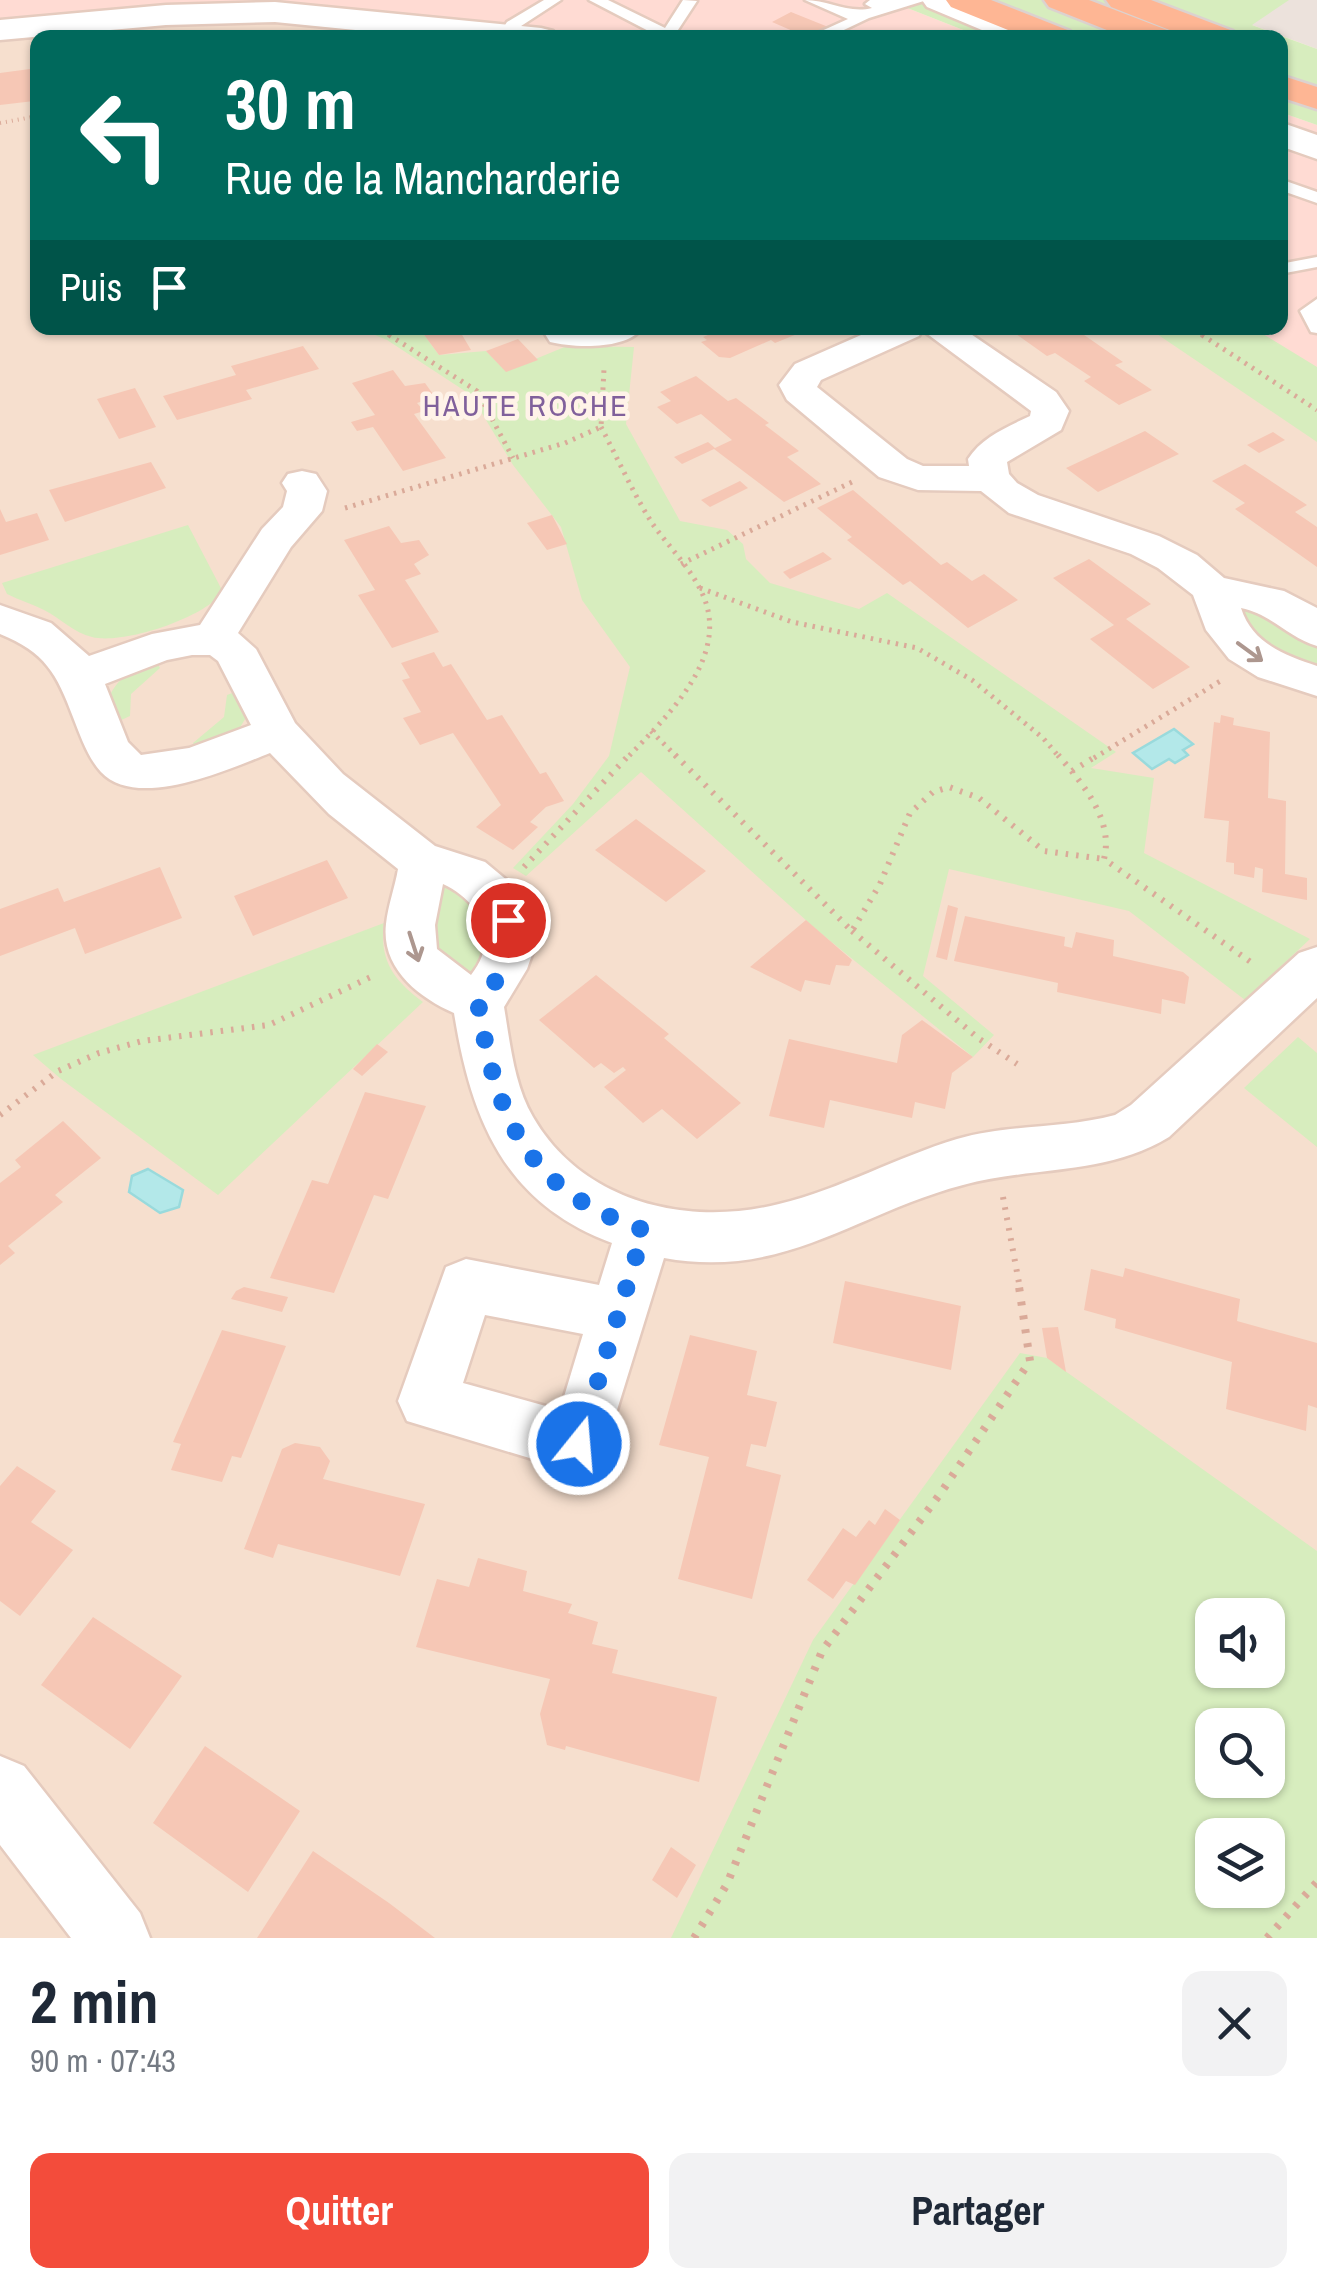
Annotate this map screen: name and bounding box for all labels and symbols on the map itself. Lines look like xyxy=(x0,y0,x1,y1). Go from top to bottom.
district label: HAUTE ROCHE xyxy=(423,385,629,425)
one-way arrow xyxy=(1236,641,1263,662)
pin xyxy=(466,878,551,963)
one-way arrow xyxy=(407,931,425,963)
position arrow xyxy=(527,1392,631,1496)

